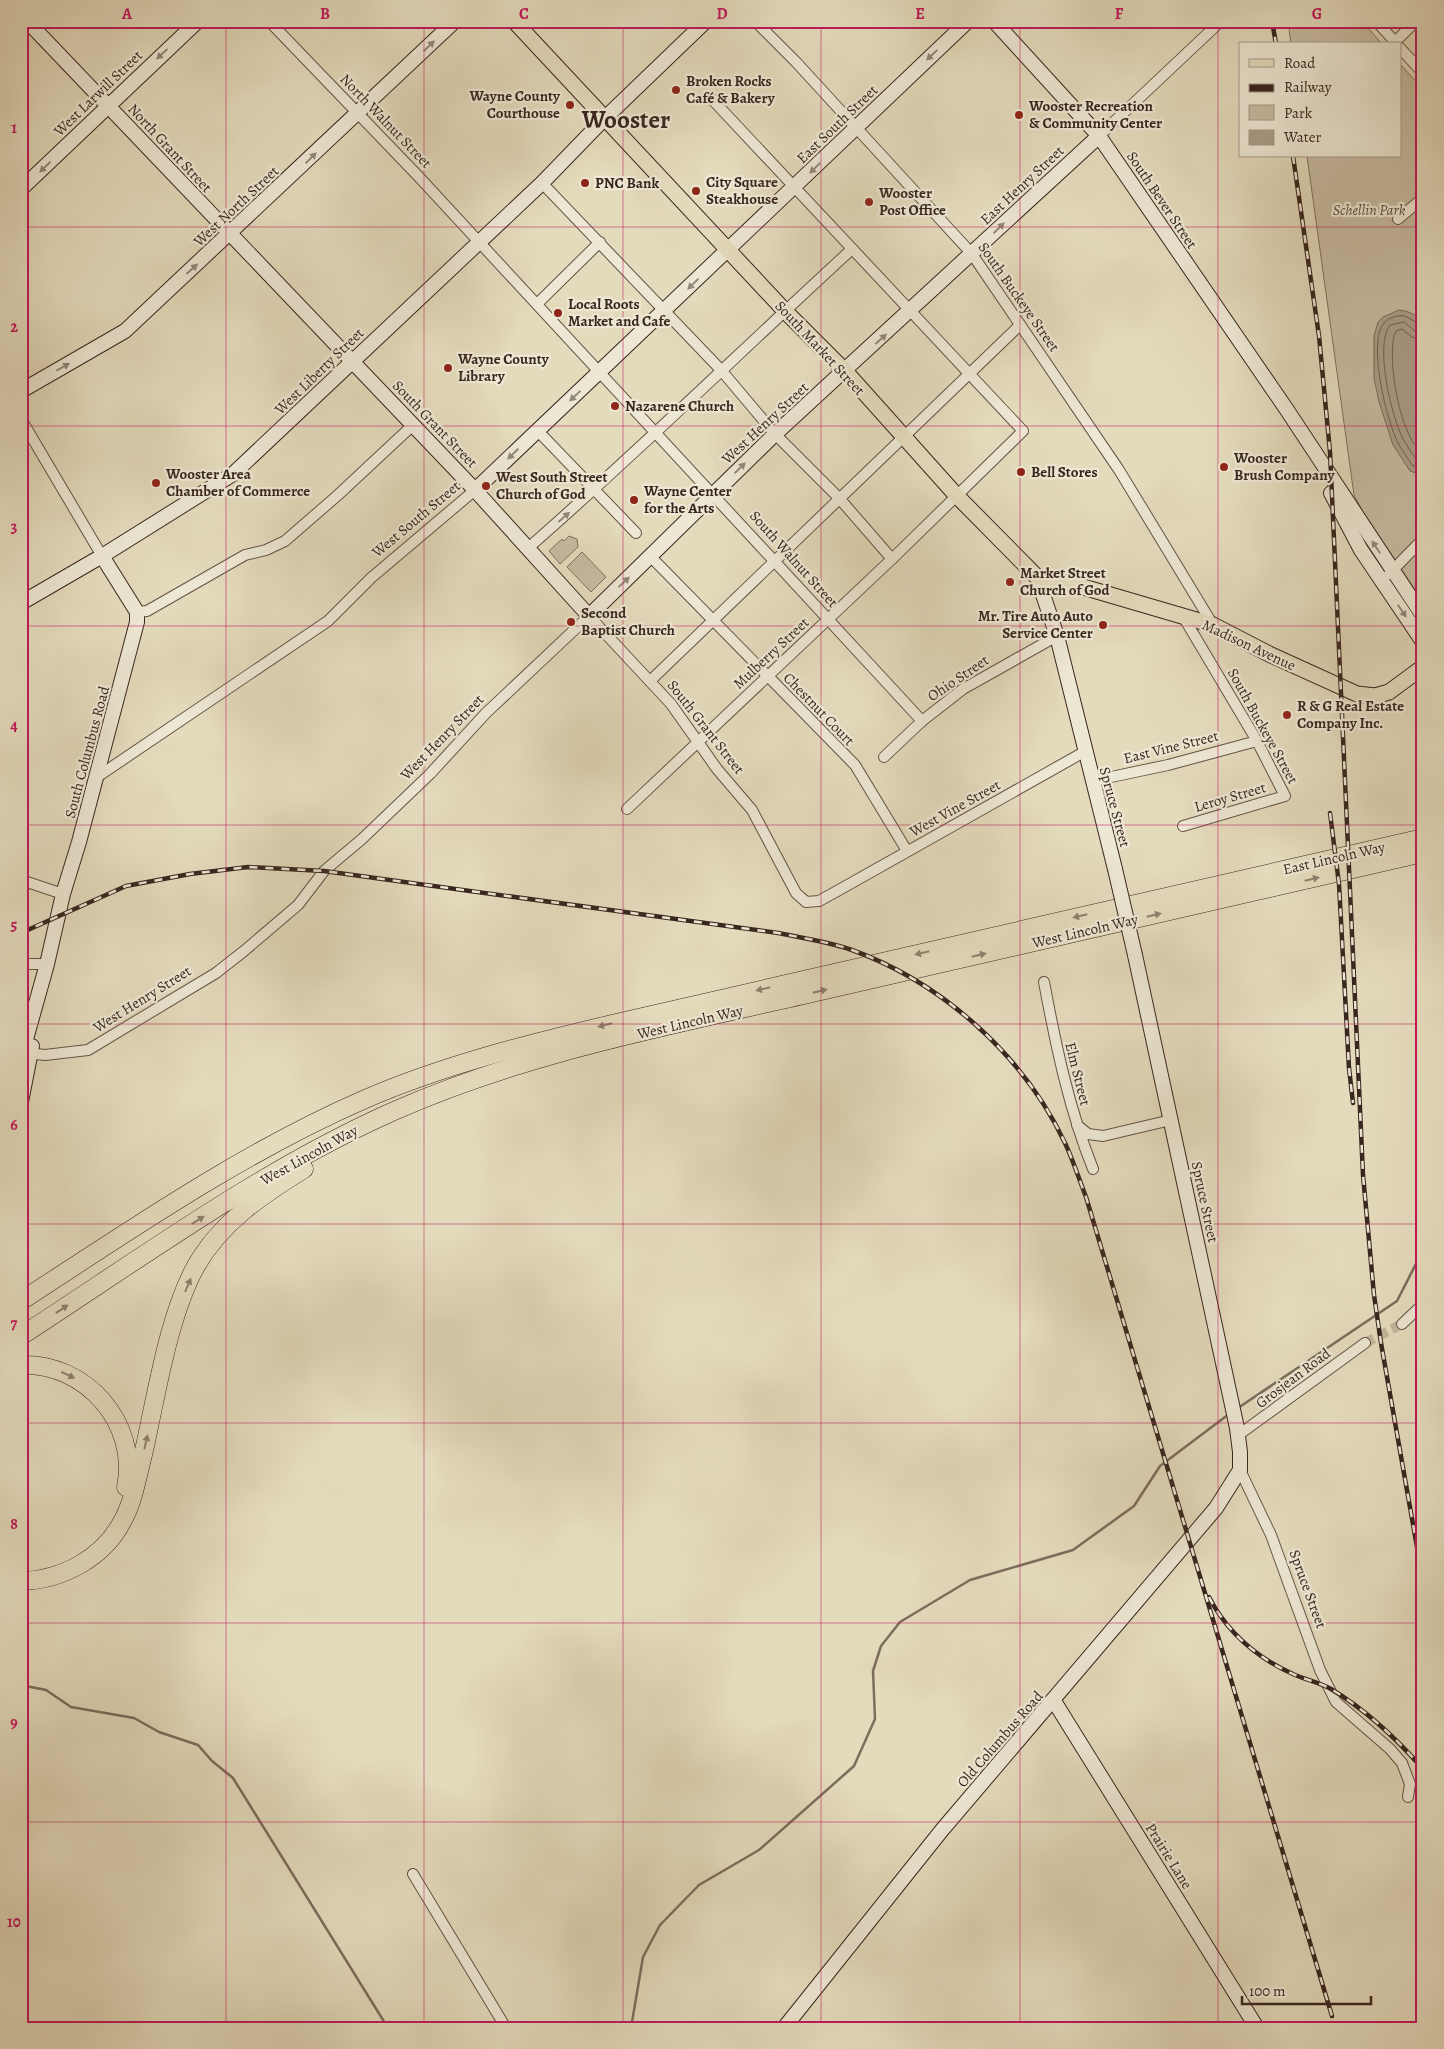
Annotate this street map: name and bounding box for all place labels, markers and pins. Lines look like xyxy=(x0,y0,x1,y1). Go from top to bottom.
place label: Broken Rocks Café & Bakery xyxy=(686,71,776,108)
marker: Broken Rocks Café & Bakery xyxy=(670,84,682,96)
place label: Wayne County Courthouse xyxy=(468,86,561,123)
place label: Wooster Recreation & Community Center xyxy=(1028,96,1162,133)
marker: Wayne County Courthouse xyxy=(564,99,576,111)
marker: Wooster Recreation & Community Center xyxy=(1013,109,1025,121)
place label: City Square Steakhouse xyxy=(706,172,778,209)
place label: PNC Bank xyxy=(595,173,659,193)
marker: PNC Bank xyxy=(579,177,591,189)
place label: Wooster Post Office xyxy=(878,183,946,220)
marker: City Square Steakhouse xyxy=(690,185,702,197)
marker: Wooster Post Office xyxy=(863,196,875,208)
place label: Local Roots Market and Cafe xyxy=(568,294,671,331)
marker: Local Roots Market and Cafe xyxy=(552,307,564,319)
place label: Wayne County Library xyxy=(457,349,550,386)
marker: Wayne County Library xyxy=(442,362,454,374)
place label: Nazarene Church xyxy=(625,396,734,416)
marker: Nazarene Church xyxy=(609,400,621,412)
place label: Wooster Brush Company xyxy=(1233,448,1335,485)
marker: Wooster Brush Company xyxy=(1218,461,1230,473)
place label: Bell Stores xyxy=(1031,462,1098,482)
place label: Wooster Area Chamber of Commerce xyxy=(165,464,310,501)
marker: Bell Stores xyxy=(1015,466,1027,478)
place label: West South Street Church of God xyxy=(495,467,608,504)
marker: Wooster Area Chamber of Commerce xyxy=(150,477,162,489)
marker: West South Street Church of God xyxy=(480,480,492,492)
place label: Wayne Center for the Arts xyxy=(643,481,732,518)
marker: Wayne Center for the Arts xyxy=(628,494,640,506)
place label: Market Street Church of God xyxy=(1020,563,1111,600)
marker: Market Street Church of God xyxy=(1004,576,1016,588)
place label: Second Baptist Church xyxy=(581,603,675,640)
place label: Mr. Tire Auto Auto Service Center xyxy=(978,606,1093,643)
marker: Second Baptist Church xyxy=(565,616,577,628)
marker: Mr. Tire Auto Auto Service Center xyxy=(1097,619,1109,631)
place label: R & G Real Estate Company Inc. xyxy=(1297,696,1404,733)
marker: R & G Real Estate Company Inc. xyxy=(1281,709,1293,721)

